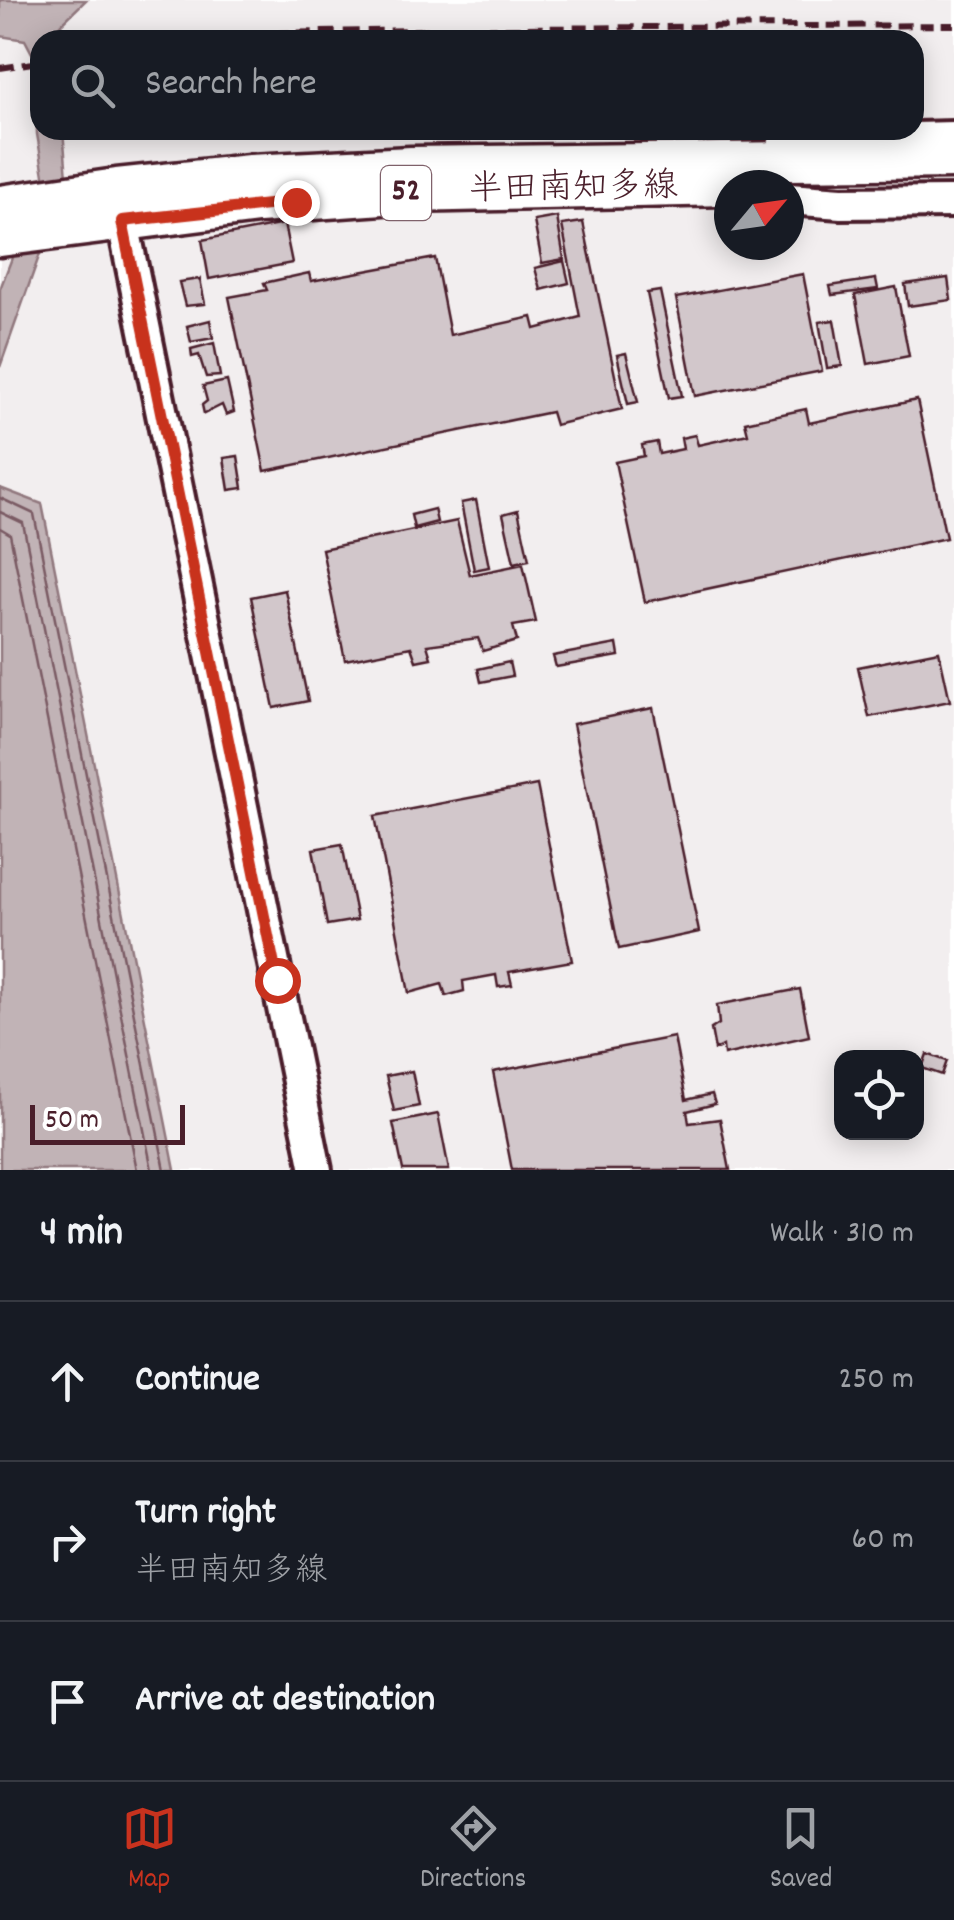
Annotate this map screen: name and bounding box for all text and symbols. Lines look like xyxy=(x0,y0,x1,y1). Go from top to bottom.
search box xyxy=(30,30,924,140)
icon: search xyxy=(65,58,120,113)
text: Search here xyxy=(145,58,317,113)
street label: 半田南知多線 xyxy=(468,163,678,217)
road number: 52 xyxy=(381,166,431,220)
north arrow xyxy=(714,170,804,260)
route end xyxy=(274,180,320,226)
route start xyxy=(255,958,301,1004)
map controls xyxy=(834,1050,924,1140)
button: locate xyxy=(834,1050,924,1140)
scale bar xyxy=(30,1100,185,1144)
text: 50 m xyxy=(45,1102,99,1142)
text: 4 min xyxy=(40,1205,123,1265)
text: Walk · 310 m xyxy=(770,1212,914,1258)
icon: ahead xyxy=(40,1354,95,1409)
text: Continue xyxy=(135,1354,260,1409)
text: 250 m xyxy=(838,1358,914,1404)
text: Turn right xyxy=(135,1487,276,1542)
icon: right xyxy=(40,1514,95,1569)
text: 60 m xyxy=(852,1518,914,1564)
text: 半田南知多線 xyxy=(135,1550,327,1596)
icon: arrive xyxy=(40,1674,95,1729)
text: Arrive at destination xyxy=(135,1674,435,1729)
tab: Map xyxy=(122,1801,177,1901)
tab: Directions xyxy=(420,1801,526,1901)
tab: Saved xyxy=(770,1801,832,1901)

